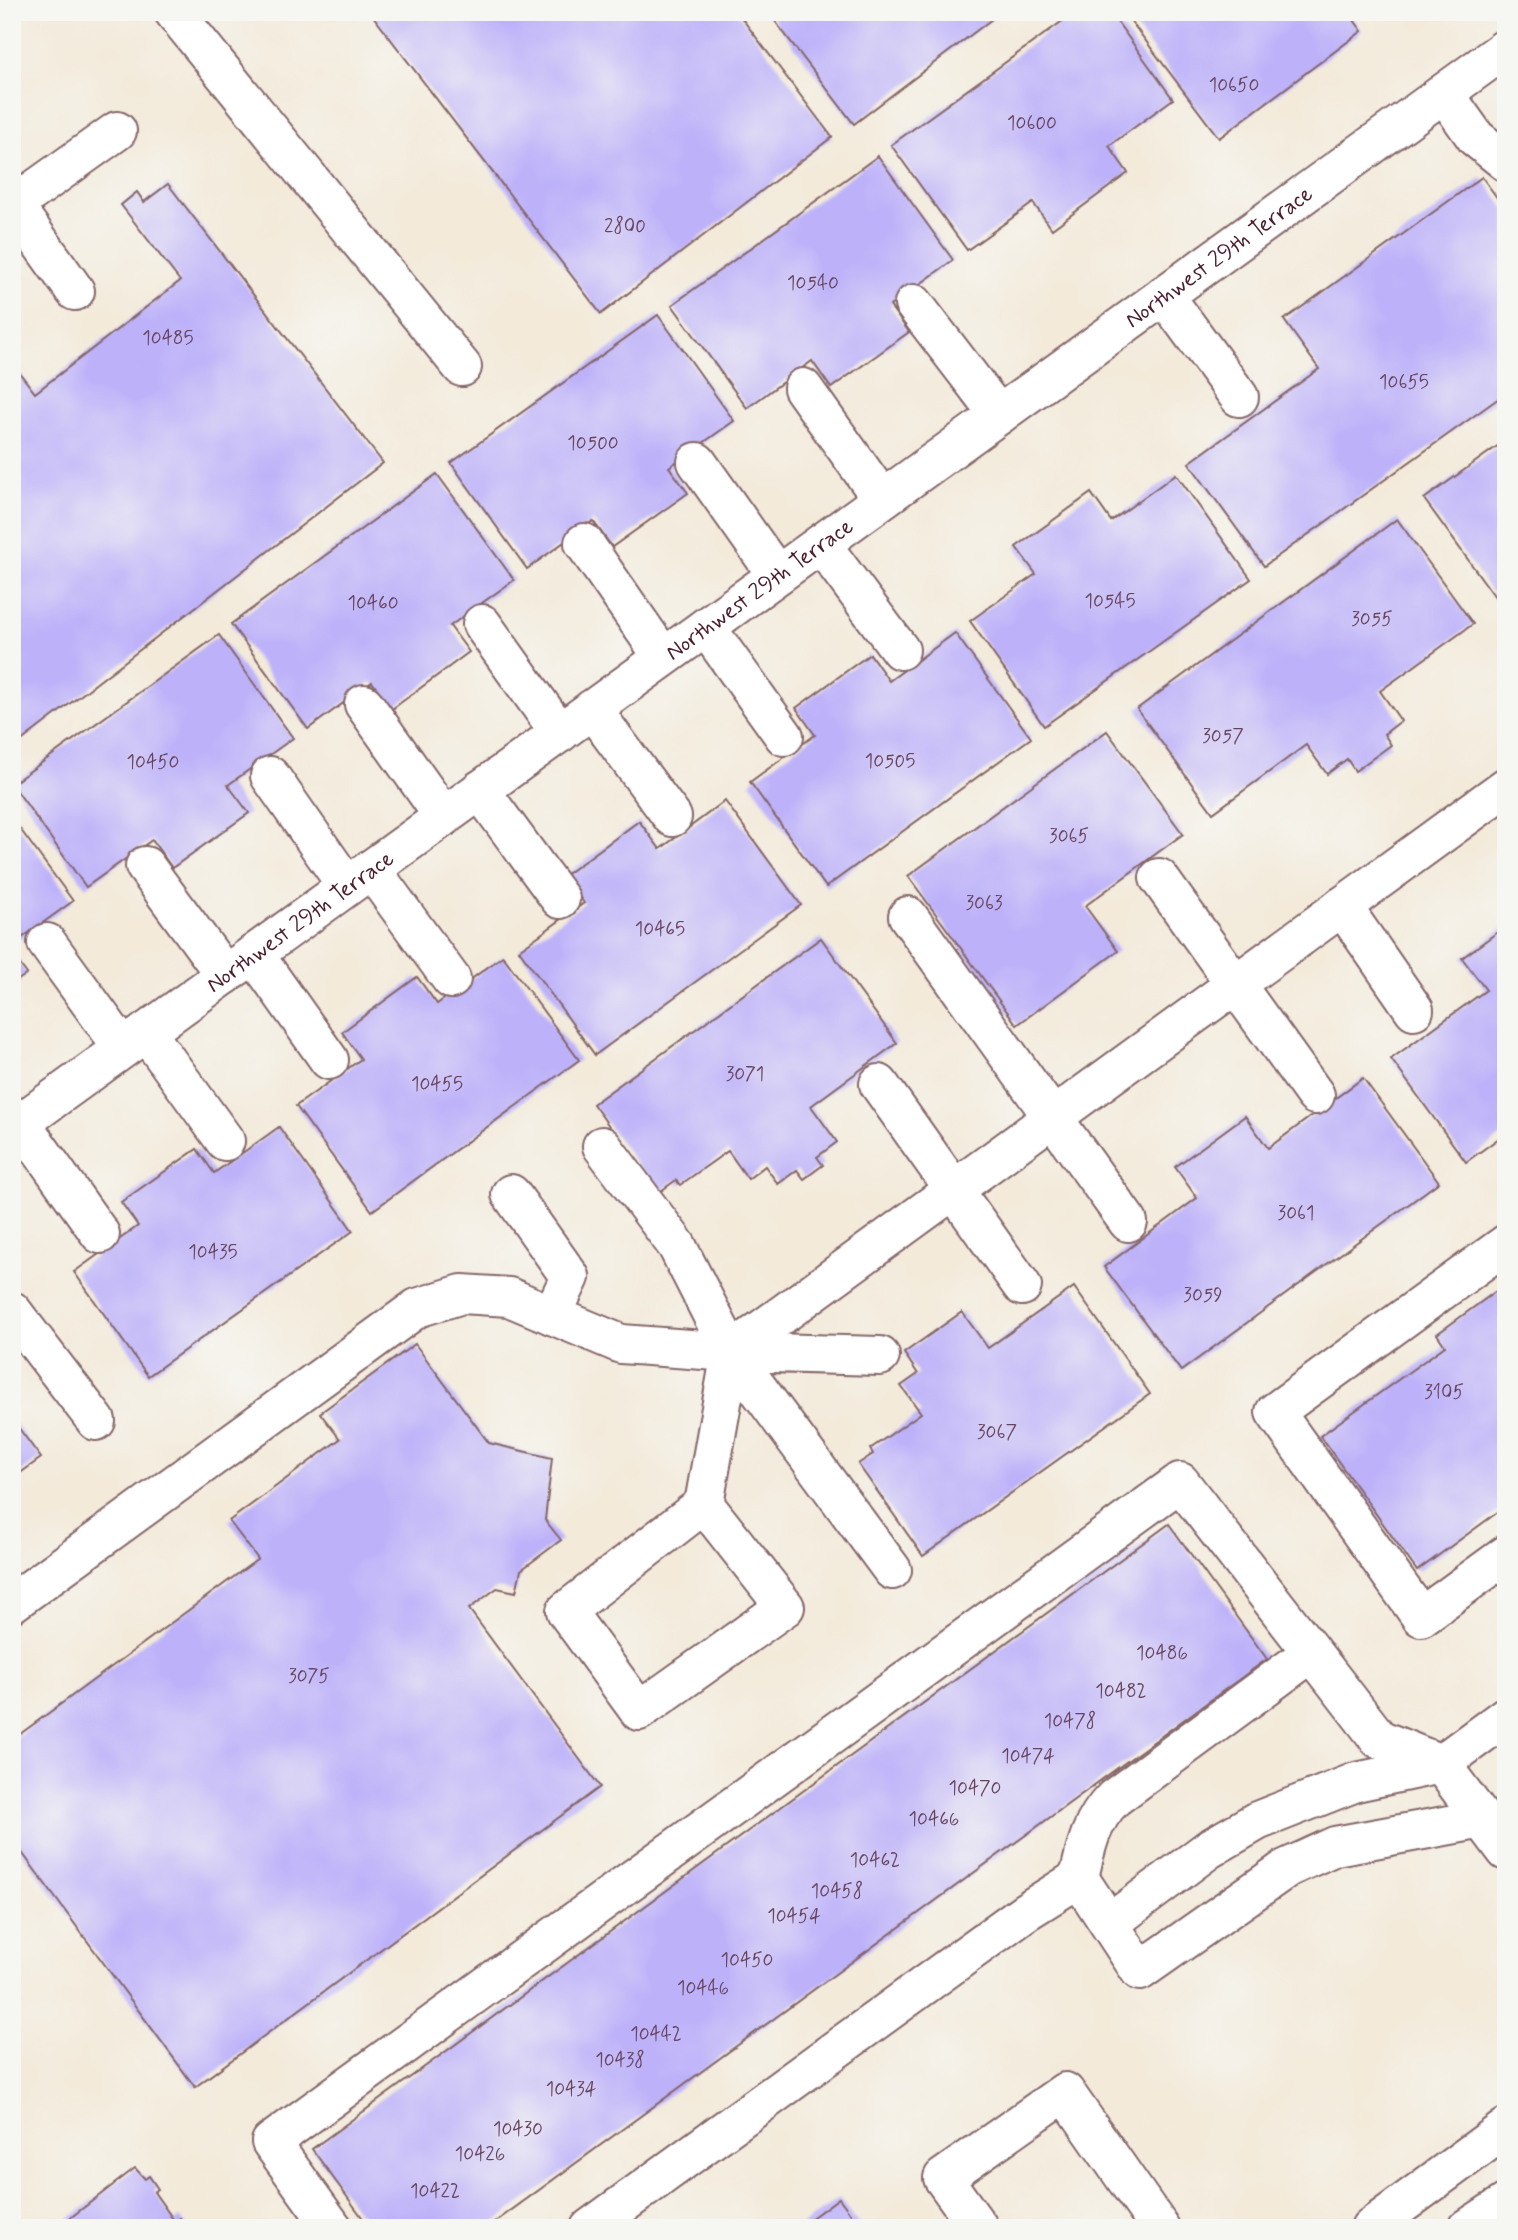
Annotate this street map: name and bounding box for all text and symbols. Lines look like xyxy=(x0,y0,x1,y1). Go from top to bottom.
house number: 10650 xyxy=(1209,73,1259,98)
house number: 10600 xyxy=(1007,111,1057,136)
street label: Northwest 29th Terrace xyxy=(1120,180,1320,336)
house number: 2800 xyxy=(604,214,646,239)
house number: 10540 xyxy=(787,271,839,296)
house number: 10485 xyxy=(142,326,194,351)
house number: 10655 xyxy=(1379,370,1429,395)
house number: 10500 xyxy=(567,431,619,456)
street label: Northwest 29th Terrace xyxy=(660,512,860,668)
house number: 10545 xyxy=(1084,589,1136,614)
house number: 10460 xyxy=(347,591,399,616)
house number: 3055 xyxy=(1351,607,1393,632)
house number: 3057 xyxy=(1202,724,1244,749)
house number: 10505 xyxy=(865,749,915,774)
house number: 10450 xyxy=(127,750,179,775)
house number: 3065 xyxy=(1049,824,1089,849)
street label: Northwest 29th Terrace xyxy=(201,844,401,1001)
house number: 3063 xyxy=(966,891,1003,916)
house number: 10465 xyxy=(635,917,685,942)
house number: 3071 xyxy=(726,1062,764,1087)
house number: 10455 xyxy=(411,1072,463,1097)
house number: 3061 xyxy=(1278,1201,1314,1226)
house number: 10435 xyxy=(188,1240,238,1265)
house number: 3059 xyxy=(1183,1283,1223,1308)
house number: 3105 xyxy=(1424,1380,1464,1405)
house number: 3067 xyxy=(977,1420,1017,1445)
house number: 10486 xyxy=(1136,1641,1188,1666)
house number: 3075 xyxy=(288,1664,330,1689)
house number: 10482 xyxy=(1095,1679,1147,1704)
house number: 10478 xyxy=(1044,1709,1096,1734)
house number: 10474 xyxy=(1001,1744,1055,1769)
house number: 10470 xyxy=(949,1776,1001,1801)
house number: 10466 xyxy=(909,1807,959,1832)
house number: 10462 xyxy=(850,1848,900,1873)
house number: 10458 xyxy=(811,1879,863,1904)
house number: 10454 xyxy=(767,1904,821,1929)
house number: 10450 xyxy=(721,1948,773,1973)
house number: 10446 xyxy=(677,1976,729,2001)
house number: 10442 xyxy=(630,2022,682,2047)
house number: 10438 xyxy=(595,2048,645,2073)
house number: 10434 xyxy=(546,2077,596,2102)
house number: 10430 xyxy=(493,2117,543,2142)
house number: 10426 xyxy=(455,2142,505,2167)
house number: 10422 xyxy=(410,2179,460,2204)

